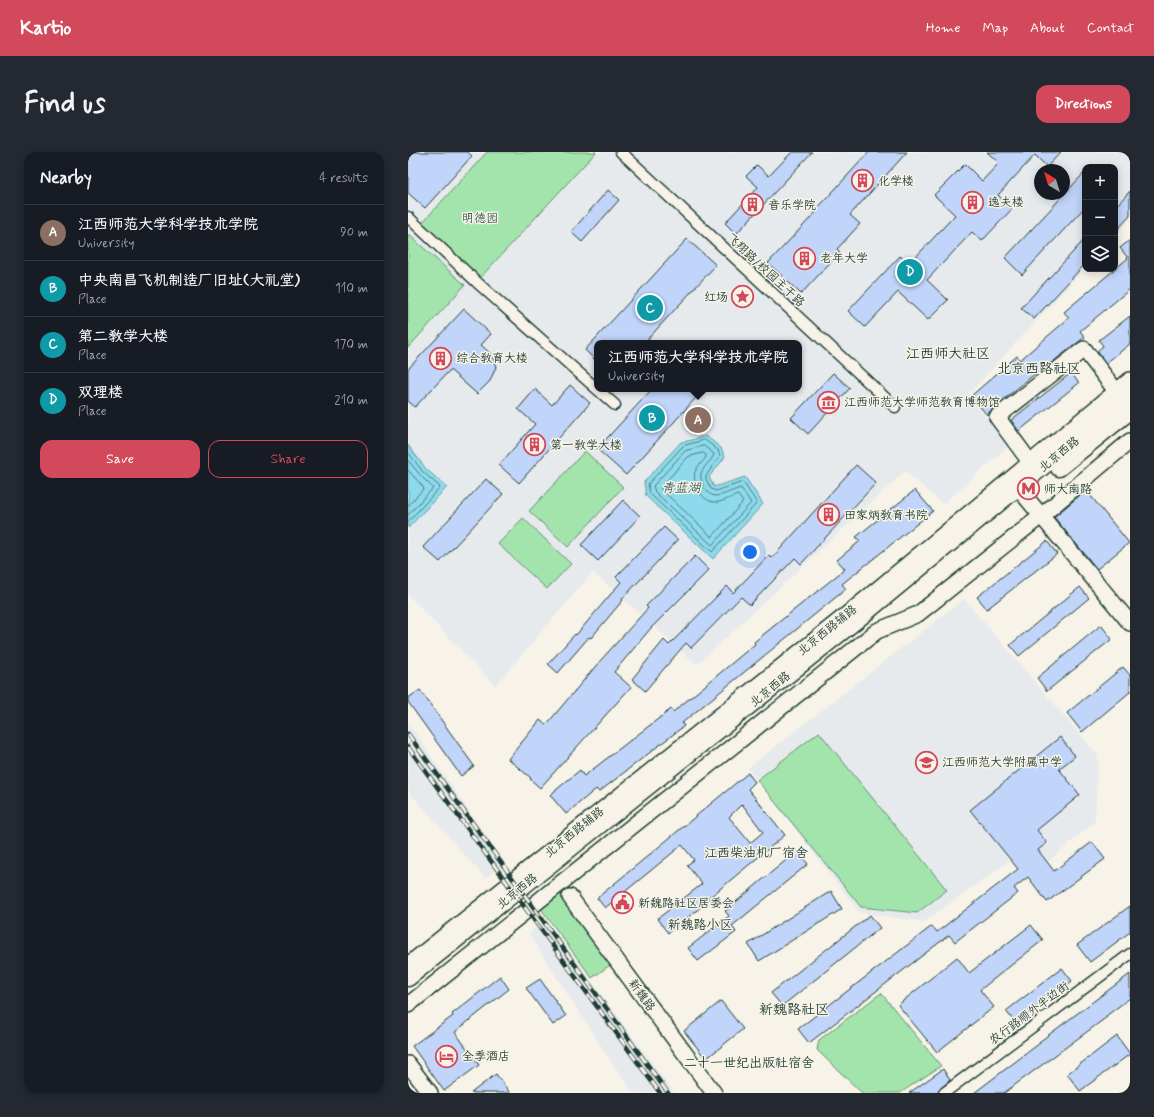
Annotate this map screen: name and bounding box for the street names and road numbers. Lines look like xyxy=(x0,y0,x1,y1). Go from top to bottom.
street label: 飞翔路/校园主干路 xyxy=(723,230,808,311)
street label: 北京西路 xyxy=(1036,433,1083,476)
street label: 北京西路辅路 xyxy=(795,602,861,660)
street label: 北京西路 xyxy=(747,668,794,711)
street label: 北京西路辅路 xyxy=(542,804,608,862)
street label: 北京西路 xyxy=(494,870,541,913)
street label: 新魏路 xyxy=(624,976,658,1015)
street label: 农行路顺外半边街 xyxy=(986,979,1073,1049)

